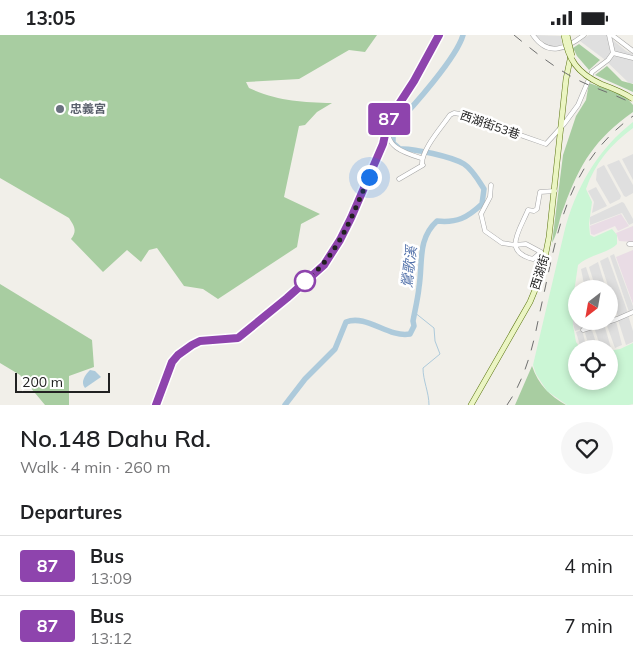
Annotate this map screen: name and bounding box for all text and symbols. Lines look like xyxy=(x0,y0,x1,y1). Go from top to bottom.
text: 13:05 xyxy=(25,6,75,30)
place label: 忠義宮 xyxy=(70,101,106,116)
marker: 忠義宮 xyxy=(54,103,66,115)
line badge: 87 xyxy=(366,103,412,135)
text: 87 xyxy=(378,107,400,130)
street label: 西湖街53巷 xyxy=(458,107,522,142)
your location xyxy=(357,165,382,190)
water label: 鶯歌溪 xyxy=(398,243,421,289)
street label: 西湖街 xyxy=(527,252,552,291)
unlabelled marker xyxy=(294,270,316,292)
north arrow xyxy=(568,280,618,330)
map controls xyxy=(568,280,618,390)
button: locate xyxy=(568,340,618,390)
scale bar xyxy=(15,370,110,393)
text: 200 m xyxy=(22,373,63,391)
button: heart xyxy=(561,422,613,474)
text: No.148 Dahu Rd. xyxy=(20,423,211,453)
text: Walk · 4 min · 260 m xyxy=(20,457,171,477)
text: Departures xyxy=(20,500,122,524)
text: Bus xyxy=(90,544,124,568)
text: 87 xyxy=(37,554,58,577)
text: 4 min xyxy=(564,554,613,578)
text: 13:09 xyxy=(90,568,132,588)
text: Bus xyxy=(90,604,124,628)
text: 87 xyxy=(37,614,58,637)
text: 7 min xyxy=(564,614,613,638)
text: 13:12 xyxy=(90,628,132,648)

